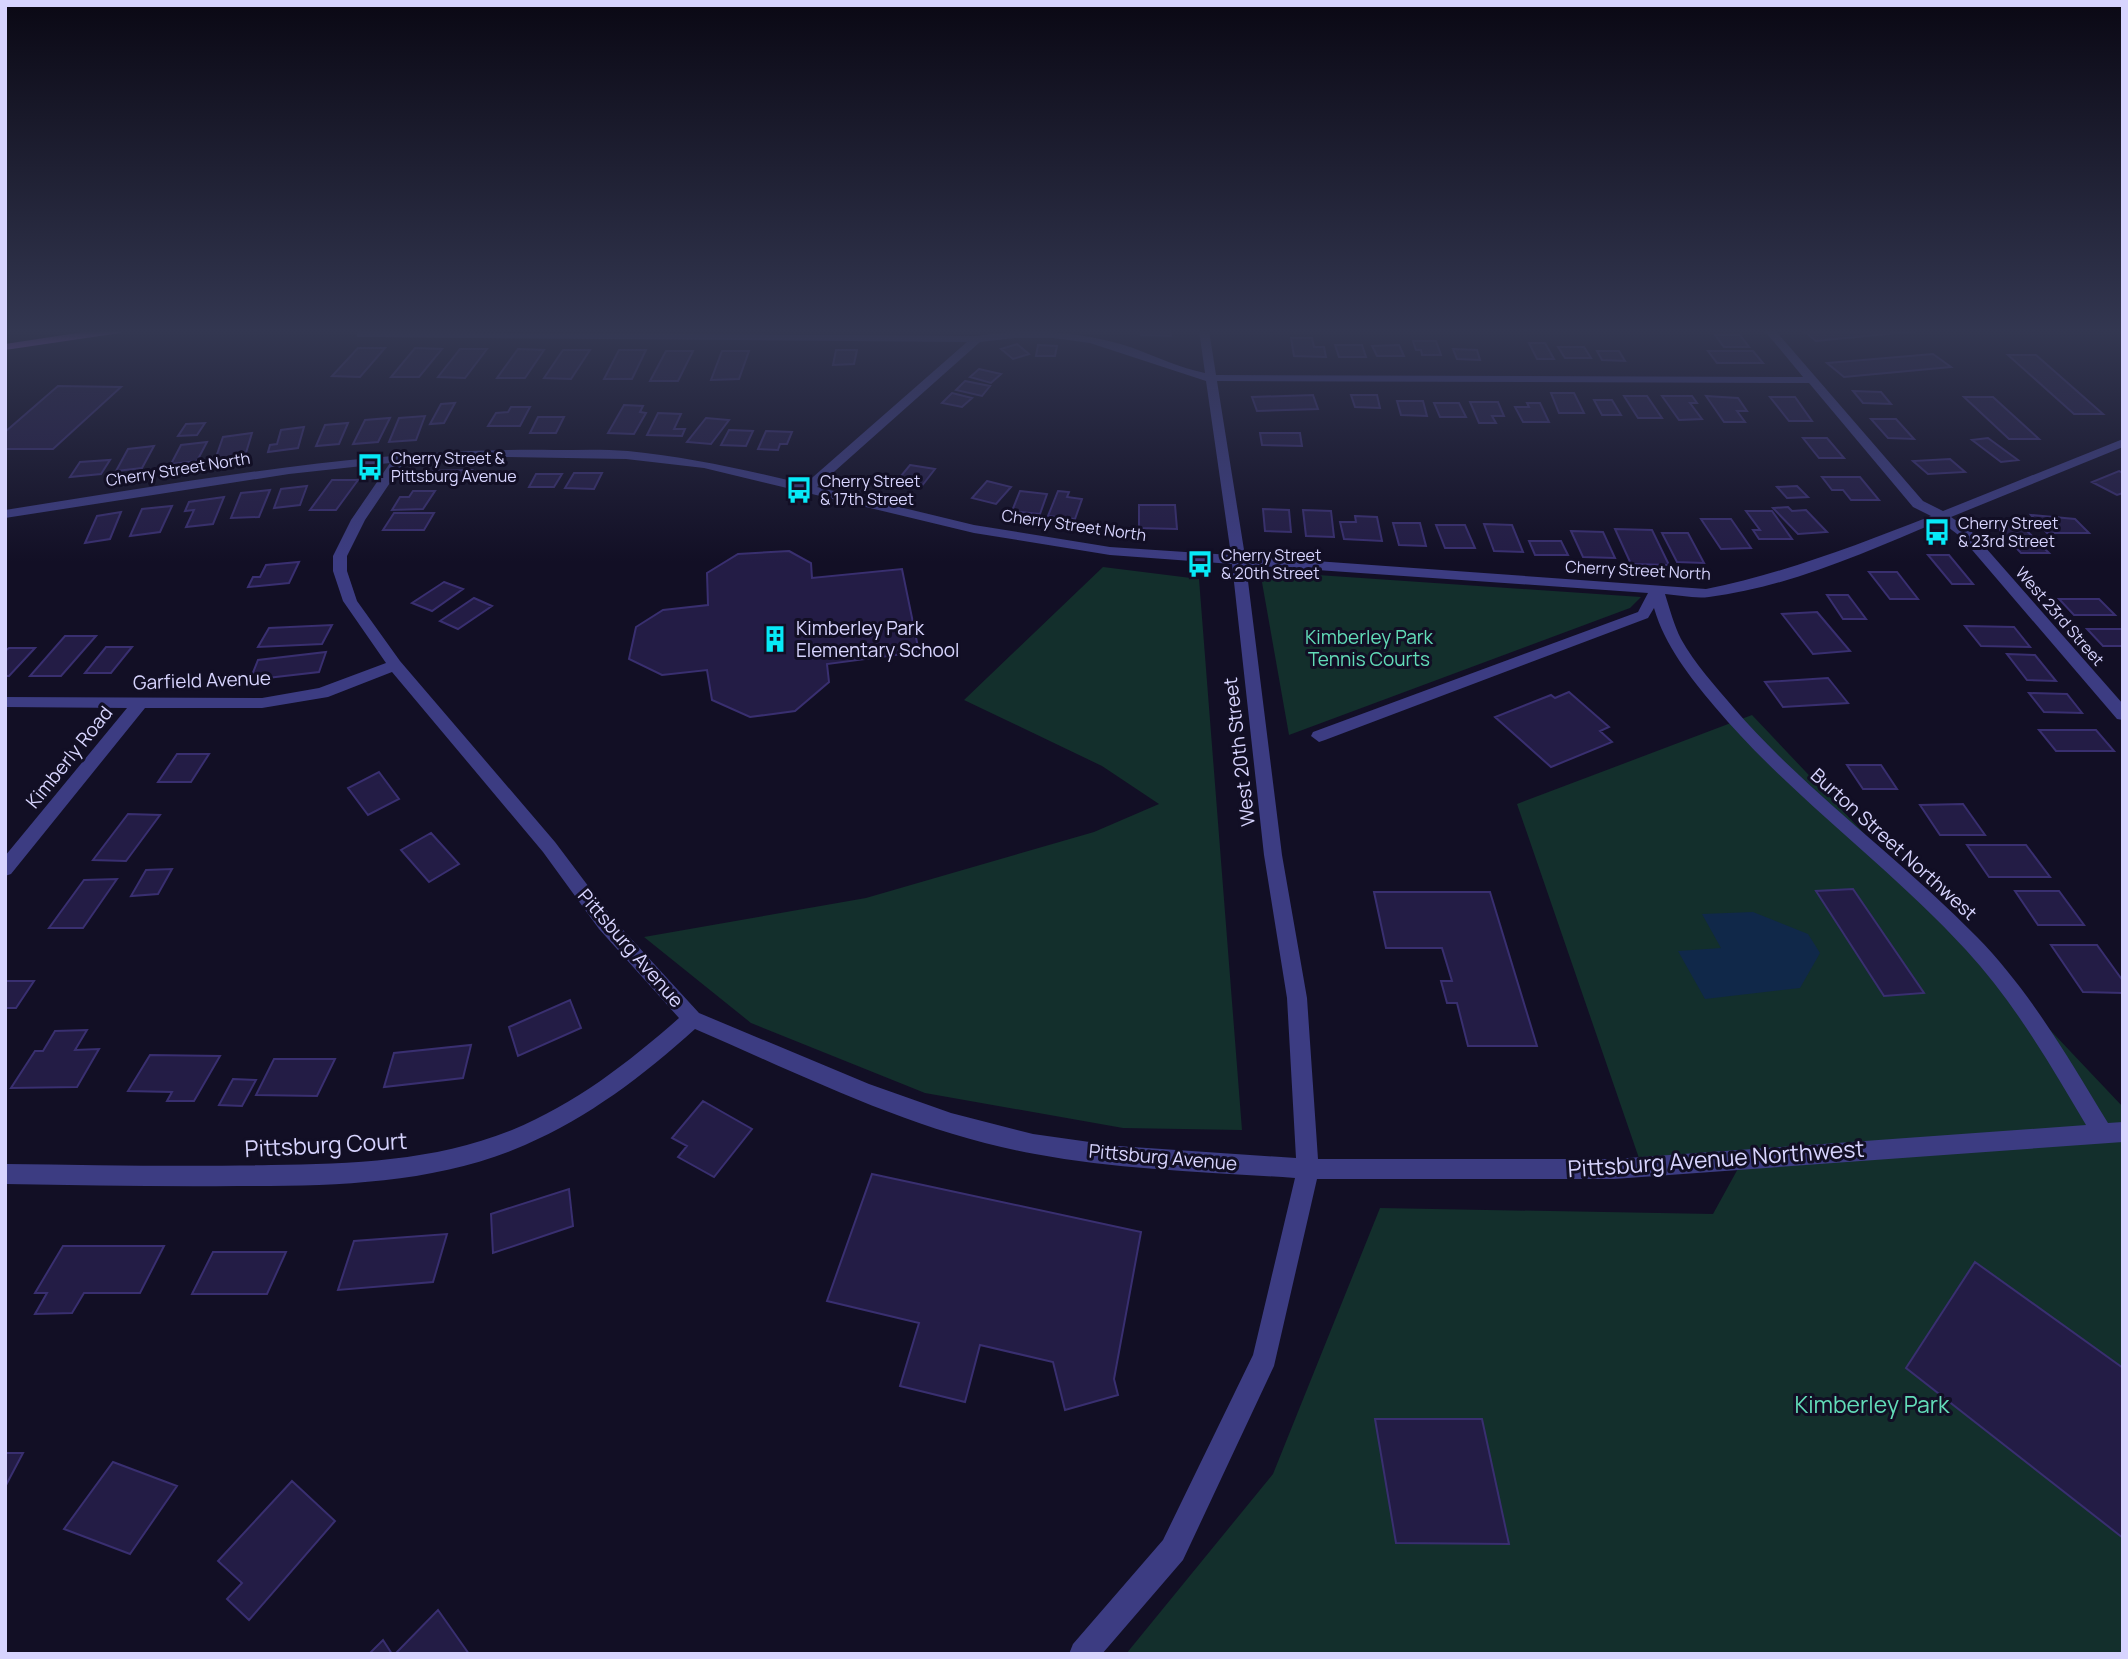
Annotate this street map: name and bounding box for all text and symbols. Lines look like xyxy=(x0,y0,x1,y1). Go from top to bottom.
street label: Cherry Street North xyxy=(104,447,252,491)
place label: Cherry Street & Pittsburg Avenue xyxy=(391,447,517,487)
bus stop icon: Cherry Street & Pittsburg Avenue xyxy=(355,452,385,482)
place label: Cherry Street & 17th Street xyxy=(820,470,920,510)
bus stop icon: Cherry Street & 17th Street xyxy=(784,475,814,505)
street label: Cherry Street North xyxy=(1000,504,1148,546)
place label: Cherry Street & 23rd Street xyxy=(1958,512,2058,552)
bus stop icon: Cherry Street & 23rd Street xyxy=(1922,517,1952,547)
place label: Cherry Street & 20th Street xyxy=(1221,544,1321,584)
bus stop icon: Cherry Street & 20th Street xyxy=(1185,549,1215,579)
street label: Cherry Street North xyxy=(1565,555,1711,585)
street label: West 23rd Street xyxy=(2011,562,2109,670)
place label: Kimberley Park Elementary School xyxy=(796,615,959,663)
building icon: Kimberley Park Elementary School xyxy=(760,624,790,654)
park label: Kimberley Park Tennis Courts xyxy=(1305,624,1434,672)
street label: Garfield Avenue xyxy=(133,665,271,695)
street label: West 20th Street xyxy=(1217,676,1261,828)
street label: Kimberly Road xyxy=(20,701,118,813)
street label: Burton Street Northwest xyxy=(1805,762,1983,926)
street label: Pittsburg Avenue xyxy=(572,883,690,1013)
street label: Pittsburg Court xyxy=(244,1124,408,1164)
street label: Pittsburg Avenue Northwest xyxy=(1566,1132,1865,1184)
street label: Pittsburg Avenue xyxy=(1088,1138,1238,1176)
park label: Kimberley Park xyxy=(1794,1388,1950,1420)

